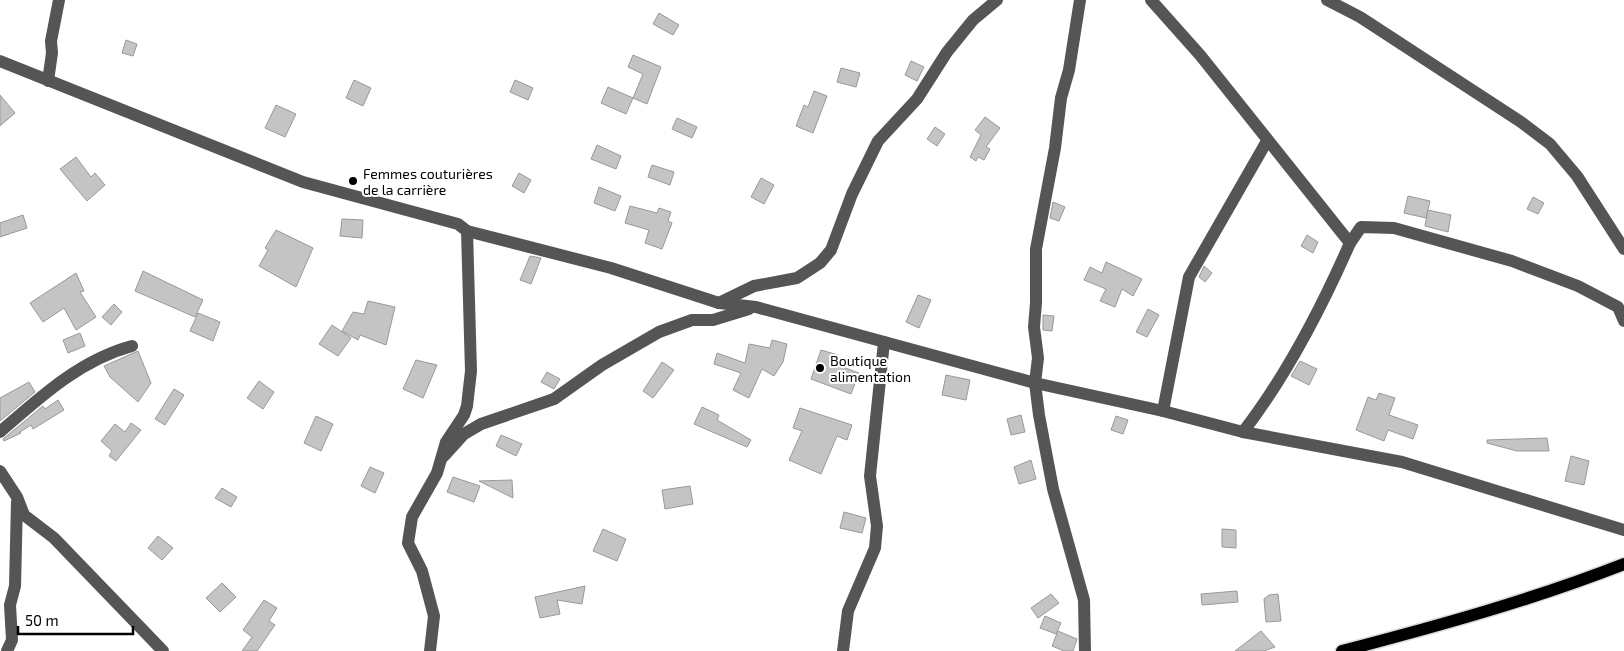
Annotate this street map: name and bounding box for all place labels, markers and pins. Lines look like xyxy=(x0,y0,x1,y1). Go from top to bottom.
place label: Femmes couturières de la carrière xyxy=(363,165,493,198)
marker: Femmes couturières de la carrière xyxy=(347,175,359,187)
place label: Boutique alimentation xyxy=(830,352,911,385)
marker: Boutique alimentation xyxy=(814,362,826,374)

